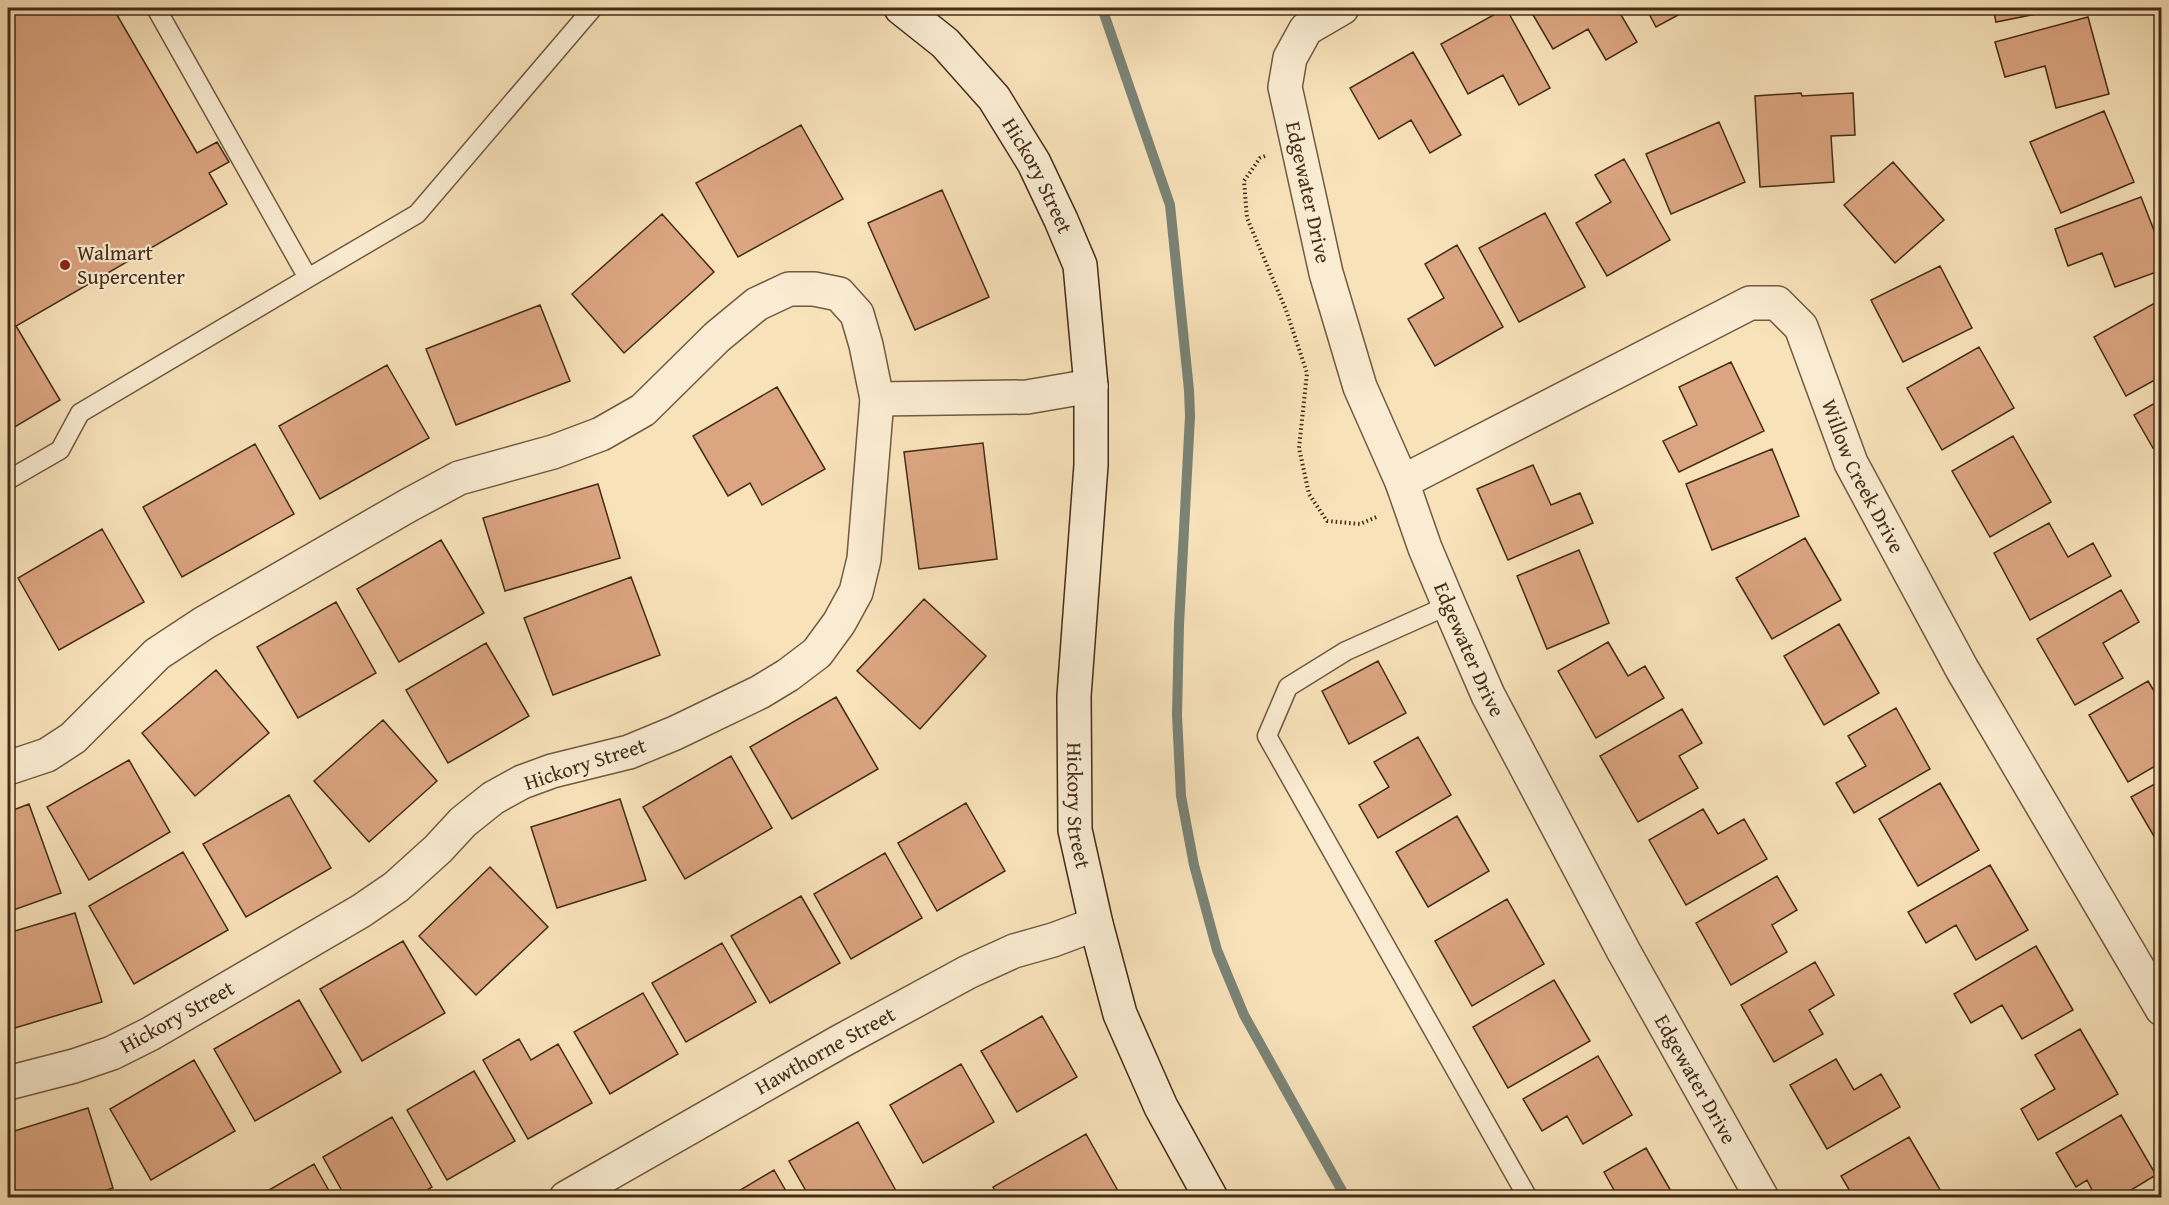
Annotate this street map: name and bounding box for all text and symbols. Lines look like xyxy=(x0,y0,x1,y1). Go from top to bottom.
street label: Hickory Street xyxy=(995,112,1081,238)
street label: Edgewater Drive xyxy=(1278,118,1339,266)
place label: Walmart Supercenter xyxy=(77,237,185,292)
marker: Walmart Supercenter xyxy=(58,258,72,272)
street label: Willow Creek Drive xyxy=(1814,395,1913,559)
street label: Edgewater Drive xyxy=(1426,577,1513,722)
street label: Hickory Street xyxy=(520,729,650,798)
street label: Hickory Street xyxy=(1059,742,1099,872)
street label: Hickory Street xyxy=(114,972,240,1061)
street label: Hawthorne Street xyxy=(749,998,901,1102)
street label: Edgewater Drive xyxy=(1647,1008,1745,1150)

